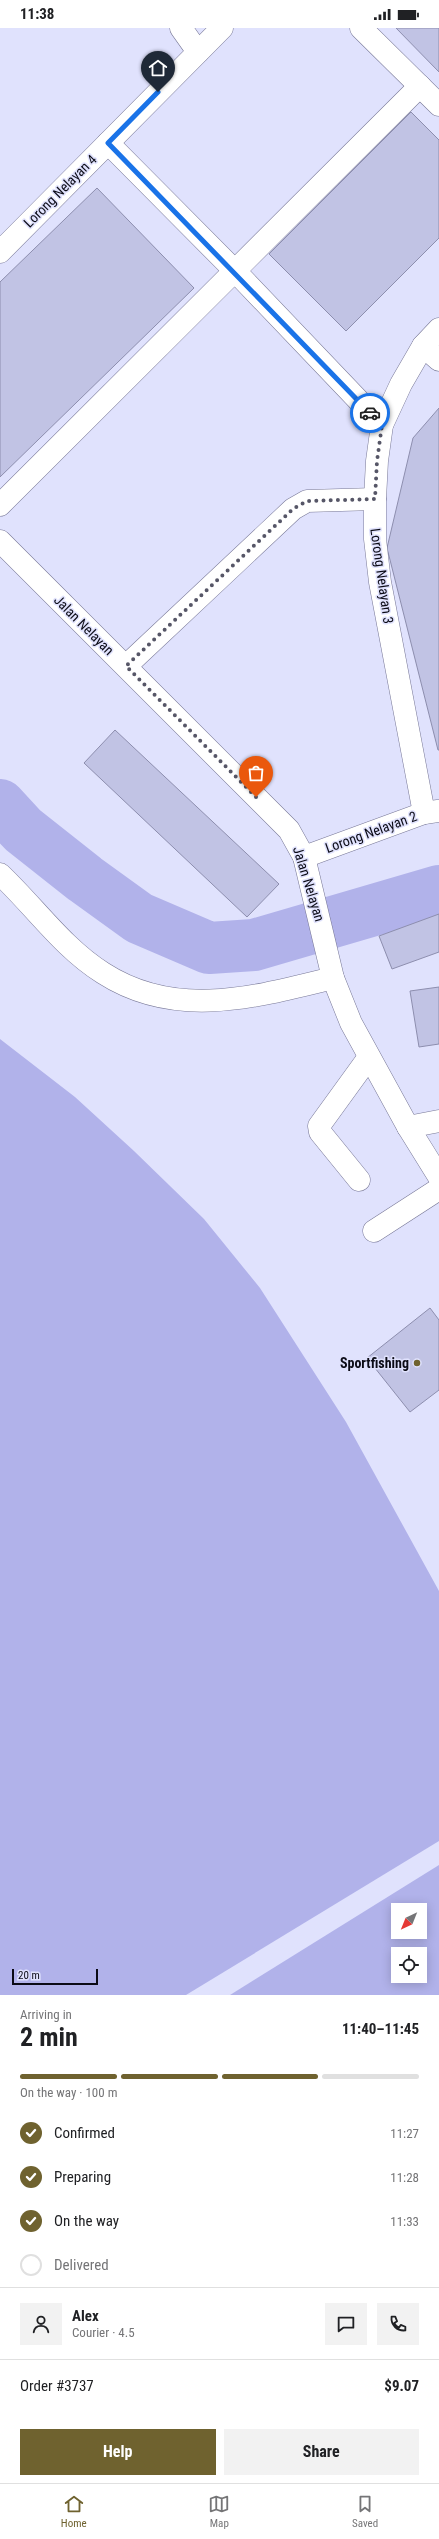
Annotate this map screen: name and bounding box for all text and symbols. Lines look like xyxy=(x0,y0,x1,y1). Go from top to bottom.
text: 11:38 xyxy=(20,5,54,23)
pin xyxy=(141,51,175,92)
icon: home xyxy=(147,57,169,79)
street label: Lorong Nelayan 4 xyxy=(20,151,100,231)
courier xyxy=(350,393,390,433)
icon: car xyxy=(359,402,381,424)
street label: Lorong Nelayan 3 xyxy=(367,527,397,625)
street label: Jalan Nelayan xyxy=(51,592,117,658)
pin xyxy=(239,756,273,797)
icon: bag xyxy=(245,762,267,784)
street label: Lorong Nelayan 2 xyxy=(323,808,419,856)
street label: Jalan Nelayan xyxy=(290,845,328,923)
place label: Sportfishing xyxy=(340,1355,409,1371)
marker: Sportfishing xyxy=(412,1358,422,1368)
north arrow xyxy=(391,1903,427,1939)
map controls xyxy=(391,1903,427,1983)
button: locate xyxy=(391,1947,427,1983)
scale bar xyxy=(12,1967,98,1986)
text: 20 m xyxy=(18,1969,40,1982)
text: Arriving in xyxy=(20,2007,72,2022)
text: 11:40–11:45 xyxy=(342,2020,419,2038)
text: 2 min xyxy=(20,2022,78,2052)
text: On the way · 100 m xyxy=(20,2085,117,2100)
icon: check xyxy=(20,2122,42,2144)
text: Confirmed xyxy=(54,2124,115,2142)
text: 11:27 xyxy=(390,2126,419,2141)
icon: check xyxy=(20,2166,42,2188)
text: Preparing xyxy=(54,2168,111,2186)
text: 11:28 xyxy=(390,2170,419,2185)
icon: check xyxy=(20,2210,42,2232)
text: On the way xyxy=(54,2212,119,2230)
text: 11:33 xyxy=(390,2214,419,2229)
text: Delivered xyxy=(54,2256,109,2274)
button: person xyxy=(20,2303,62,2345)
button: chat xyxy=(325,2303,367,2345)
button: phone xyxy=(377,2303,419,2345)
text: Alex xyxy=(72,2307,99,2325)
text: Courier · 4.5 xyxy=(72,2325,135,2340)
text: Order #3737 xyxy=(20,2377,94,2395)
text: $9.07 xyxy=(384,2377,419,2395)
button: Help xyxy=(20,2429,216,2475)
button: Share xyxy=(224,2429,419,2475)
tab: Home xyxy=(61,2493,87,2530)
tab: Map xyxy=(208,2493,230,2530)
tab: Saved xyxy=(352,2493,378,2530)

